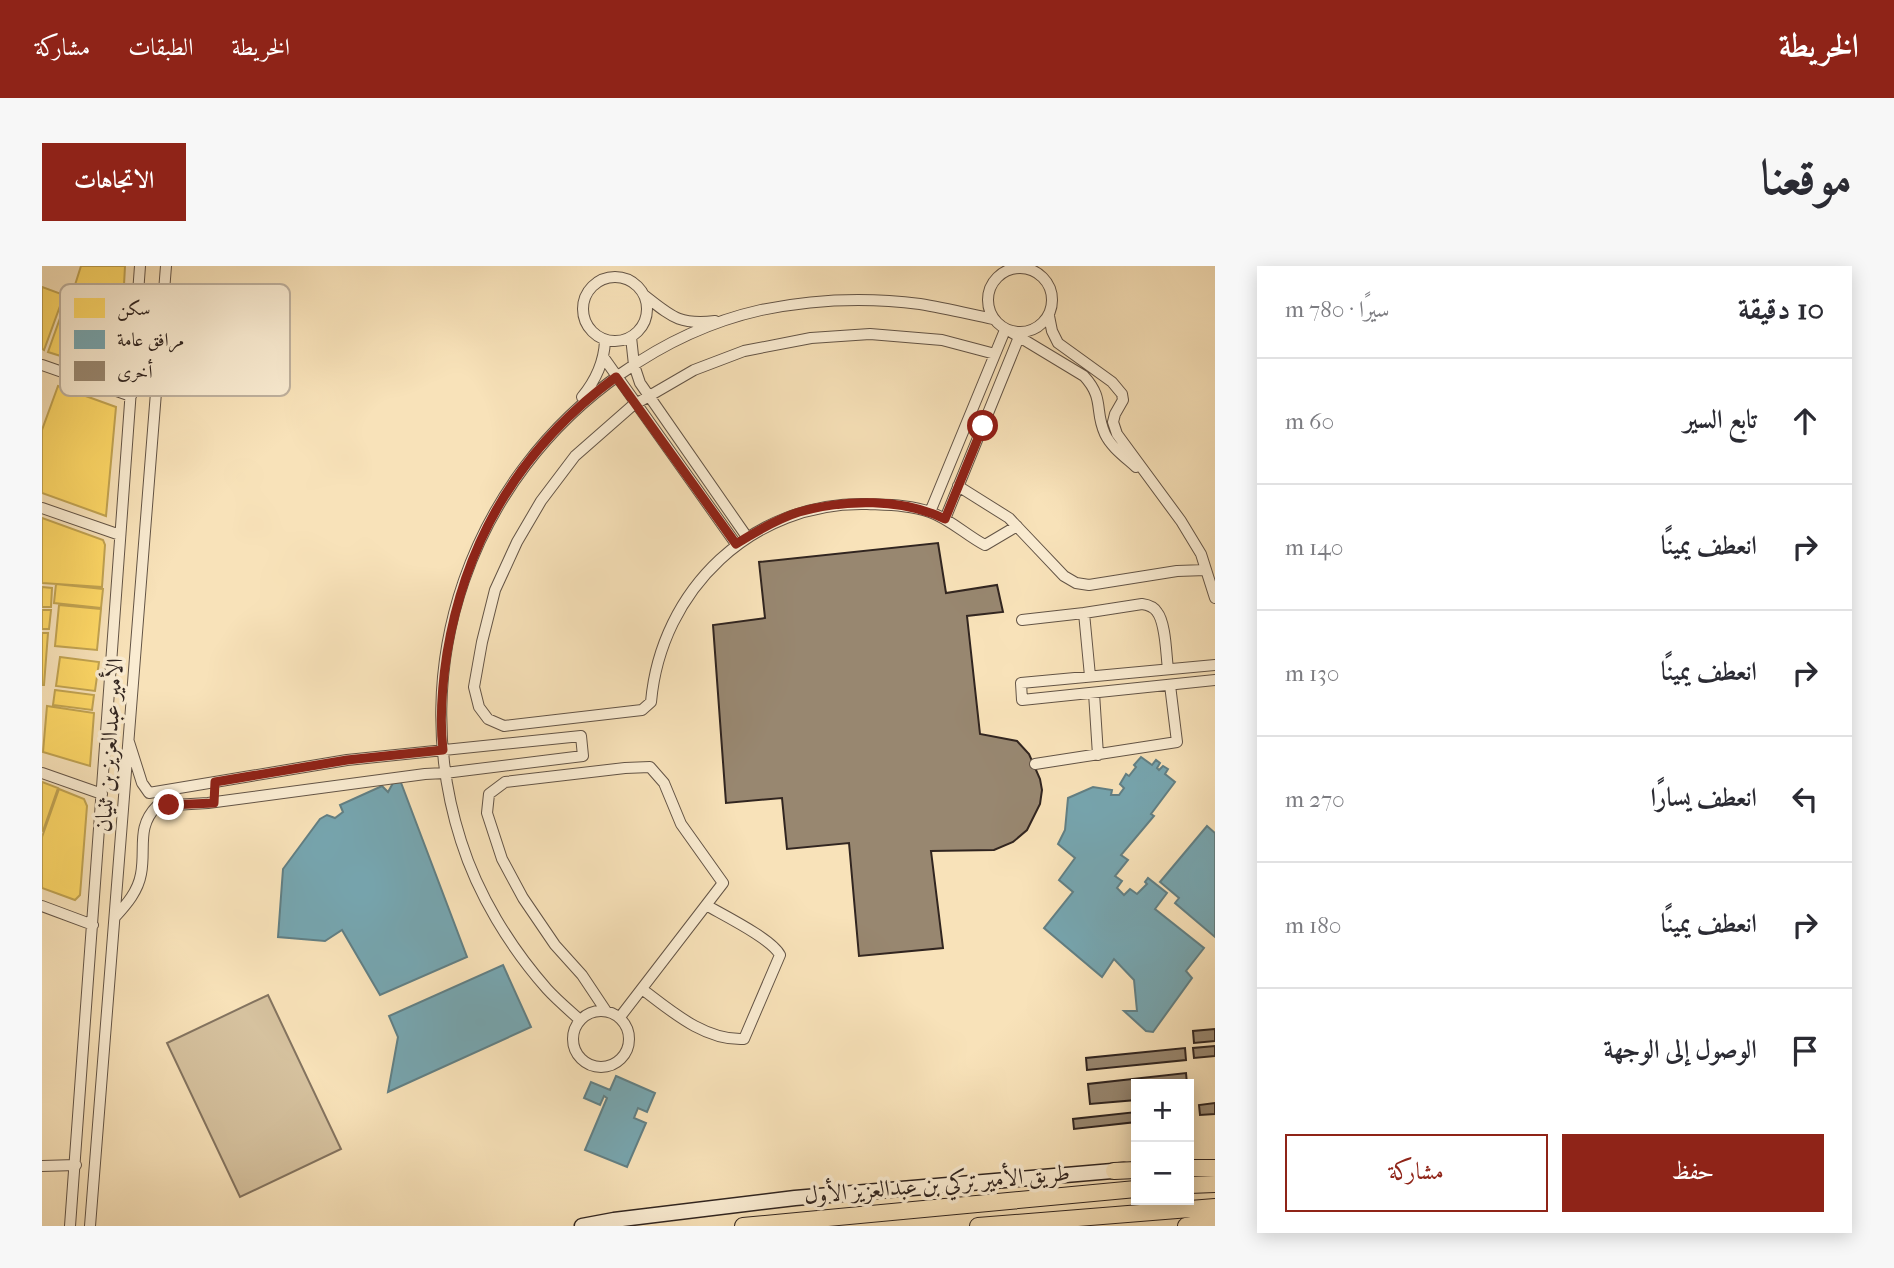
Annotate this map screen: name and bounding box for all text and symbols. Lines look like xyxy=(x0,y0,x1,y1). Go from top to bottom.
text: الخريطة xyxy=(1779,27,1859,66)
text: مشاركة xyxy=(35,33,90,61)
text: الطبقات xyxy=(128,33,194,61)
text: الخريطة xyxy=(232,33,290,61)
button: الاتجاهات xyxy=(42,143,186,221)
text: موقعنا xyxy=(1760,149,1852,207)
legend xyxy=(60,284,290,396)
text: 10 دقيقة xyxy=(1738,292,1824,327)
text: سيرًا · 780 m xyxy=(1285,296,1390,323)
text: سكن xyxy=(117,298,151,322)
text: مرافق عامة xyxy=(117,329,184,353)
text: أخرى xyxy=(117,359,153,383)
icon: ahead xyxy=(1786,402,1824,440)
text: تابع السير xyxy=(1684,404,1757,435)
text: 60 m xyxy=(1285,408,1334,435)
route start xyxy=(967,410,998,441)
icon: right xyxy=(1786,528,1824,566)
text: انعطف يمينًا xyxy=(1661,530,1757,561)
text: 140 m xyxy=(1285,534,1344,561)
icon: right xyxy=(1786,654,1824,692)
text: انعطف يمينًا xyxy=(1661,656,1757,687)
street label: الأمير عبدالعزيز بن ثنيان xyxy=(86,657,130,833)
text: 130 m xyxy=(1285,660,1339,687)
icon: left xyxy=(1786,780,1824,818)
text: انعطف يسارًا xyxy=(1650,782,1757,813)
text: 270 m xyxy=(1285,786,1345,813)
route end xyxy=(153,789,184,820)
icon: right xyxy=(1786,906,1824,944)
text: انعطف يمينًا xyxy=(1661,908,1757,939)
text: 180 m xyxy=(1285,912,1342,939)
icon: arrive xyxy=(1786,1032,1824,1070)
text: الوصول إلى الوجهة xyxy=(1603,1034,1757,1065)
map controls xyxy=(1131,1079,1194,1205)
button: + xyxy=(1131,1079,1194,1142)
button: مشاركة xyxy=(1285,1134,1548,1212)
button: حفظ xyxy=(1562,1134,1824,1212)
button: − xyxy=(1131,1142,1194,1205)
street label: طريق الأمير تركي بن عبدالعزيز الأول xyxy=(803,1156,1072,1214)

